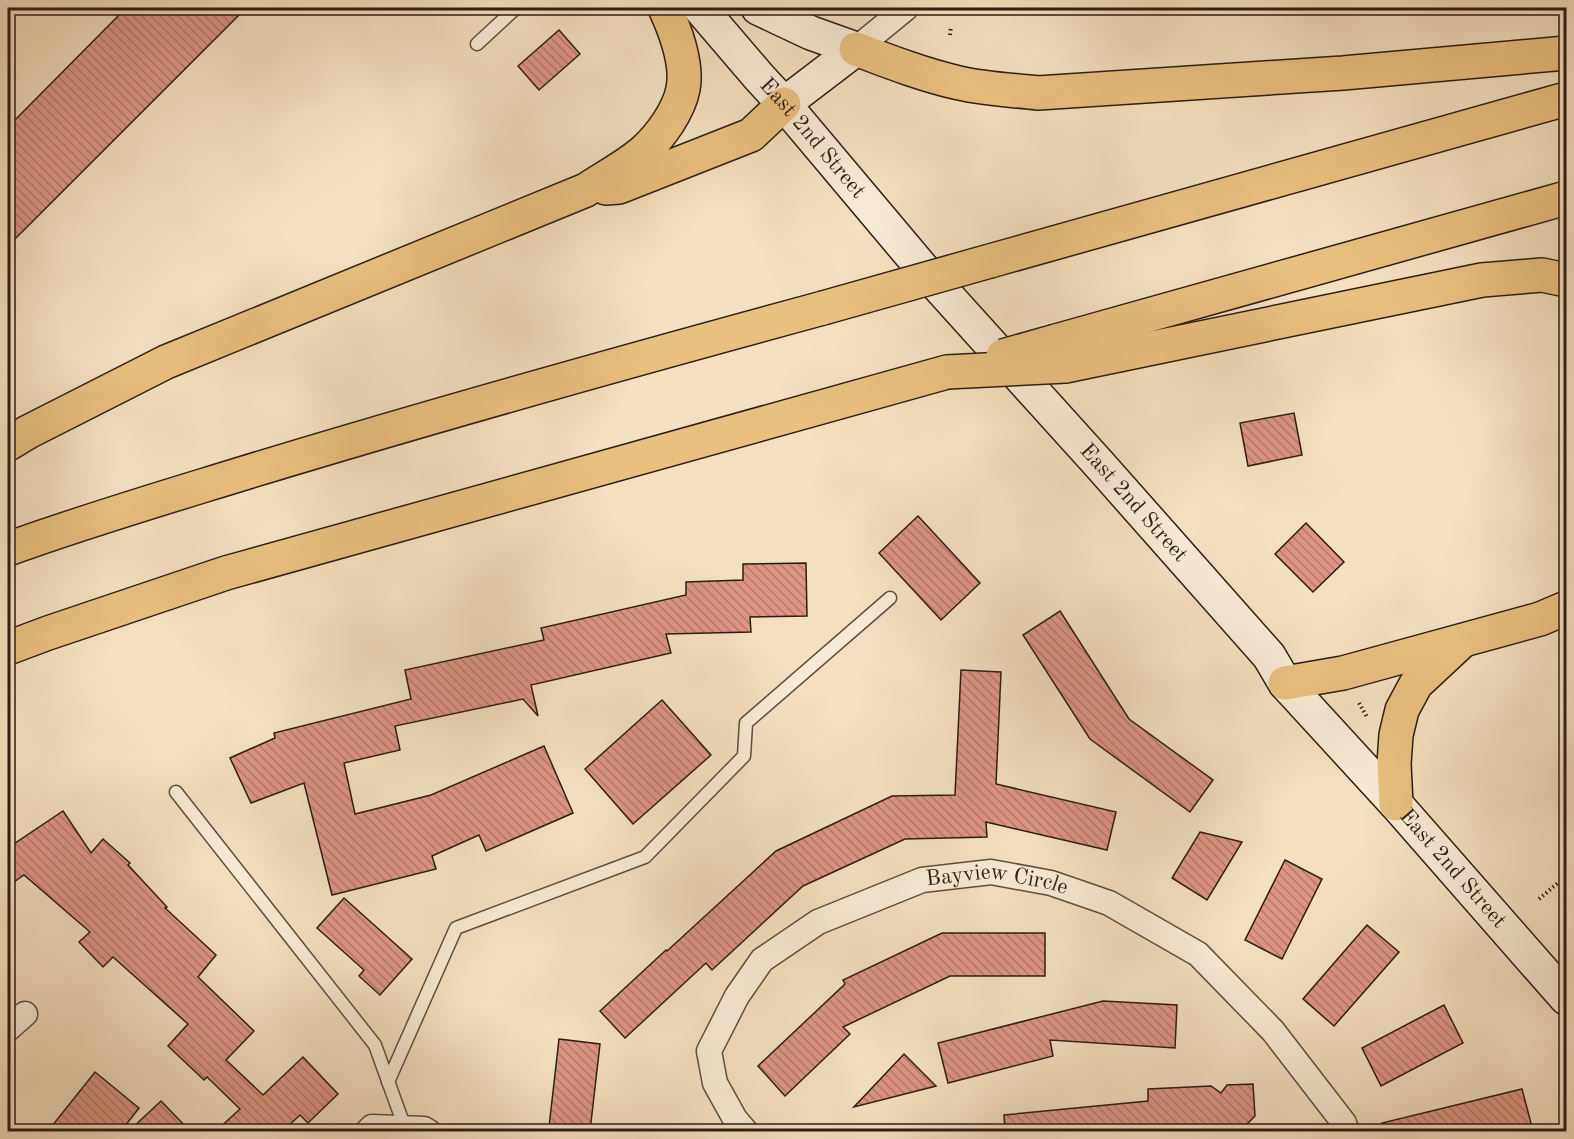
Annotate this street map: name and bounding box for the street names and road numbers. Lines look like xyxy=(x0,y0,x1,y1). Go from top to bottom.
street label: East 2nd Street xyxy=(755,74,869,203)
street label: East 2nd Street xyxy=(1075,439,1191,566)
street label: East 2nd Street xyxy=(1395,805,1510,932)
street label: Bayview Circle xyxy=(925,861,1071,899)

